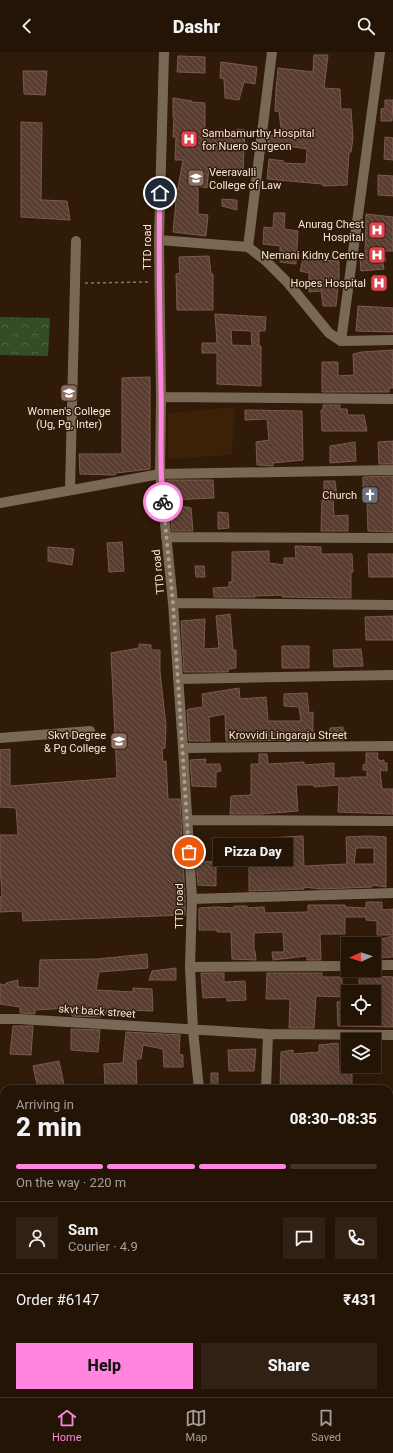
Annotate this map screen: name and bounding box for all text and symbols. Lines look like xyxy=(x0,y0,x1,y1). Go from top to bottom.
icon: back xyxy=(16,15,38,37)
icon: search xyxy=(355,15,377,37)
text: Dashr xyxy=(173,16,220,37)
place label: Sambamurthy Hospital for Nuero Surgeon xyxy=(202,127,315,153)
hospital icon: Sambamurthy Hospital for Nuero Surgeon xyxy=(179,129,199,149)
place label: Veeravalli College of Law xyxy=(209,166,282,192)
school or university icon: Veeravalli College of Law xyxy=(186,168,206,188)
pin xyxy=(143,176,177,210)
icon: home xyxy=(149,182,171,204)
place label: Anurag Chest Hospital xyxy=(298,218,364,244)
hospital icon: Anurag Chest Hospital xyxy=(367,220,387,240)
street label: TTD road xyxy=(141,224,154,270)
hospital icon: Nemani Kidny Centre xyxy=(367,245,387,265)
place label: Nemani Kidny Centre xyxy=(261,249,364,262)
hospital icon: Hopes Hospital xyxy=(369,273,389,293)
place label: Hopes Hospital xyxy=(291,277,366,290)
school or university icon: Women's College (Ug, Pg, Inter) xyxy=(59,383,79,403)
place label: Women's College (Ug, Pg, Inter) xyxy=(27,405,111,431)
courier xyxy=(143,482,183,522)
church icon: Church xyxy=(360,485,380,505)
place label: Church xyxy=(322,489,357,502)
icon: bike xyxy=(152,491,174,513)
street label: TTD road xyxy=(150,549,167,595)
place label: Skvt Degree & Pg College xyxy=(44,729,106,755)
street label: Krovvidi Lingaraju Street xyxy=(229,729,348,742)
school or university icon: Skvt Degree & Pg College xyxy=(109,731,129,751)
pin xyxy=(172,835,206,869)
callout: Pizza Day xyxy=(213,838,293,866)
icon: bag xyxy=(178,841,200,863)
text: Pizza Day xyxy=(224,844,282,859)
street label: TTD road xyxy=(173,883,186,929)
north arrow xyxy=(341,937,381,977)
map controls xyxy=(341,937,381,1073)
button: locate xyxy=(341,985,381,1025)
street label: skvt back street xyxy=(58,1002,136,1021)
button: layers xyxy=(341,1033,381,1073)
text: Arriving in xyxy=(16,1097,74,1112)
text: 08:30–08:35 xyxy=(290,1110,377,1128)
text: 2 min xyxy=(16,1112,82,1142)
text: On the way · 220 m xyxy=(16,1175,126,1190)
button: person xyxy=(16,1217,58,1259)
button: chat xyxy=(283,1217,325,1259)
button: phone xyxy=(335,1217,377,1259)
text: Sam xyxy=(68,1221,98,1239)
text: Courier · 4.9 xyxy=(68,1239,138,1254)
text: Order #6147 xyxy=(16,1291,99,1309)
text: ₹431 xyxy=(343,1291,377,1309)
button: Help xyxy=(16,1343,193,1389)
button: Share xyxy=(201,1343,377,1389)
tab: Home xyxy=(52,1407,82,1444)
tab: Map xyxy=(185,1407,207,1444)
tab: Saved xyxy=(311,1407,341,1444)

